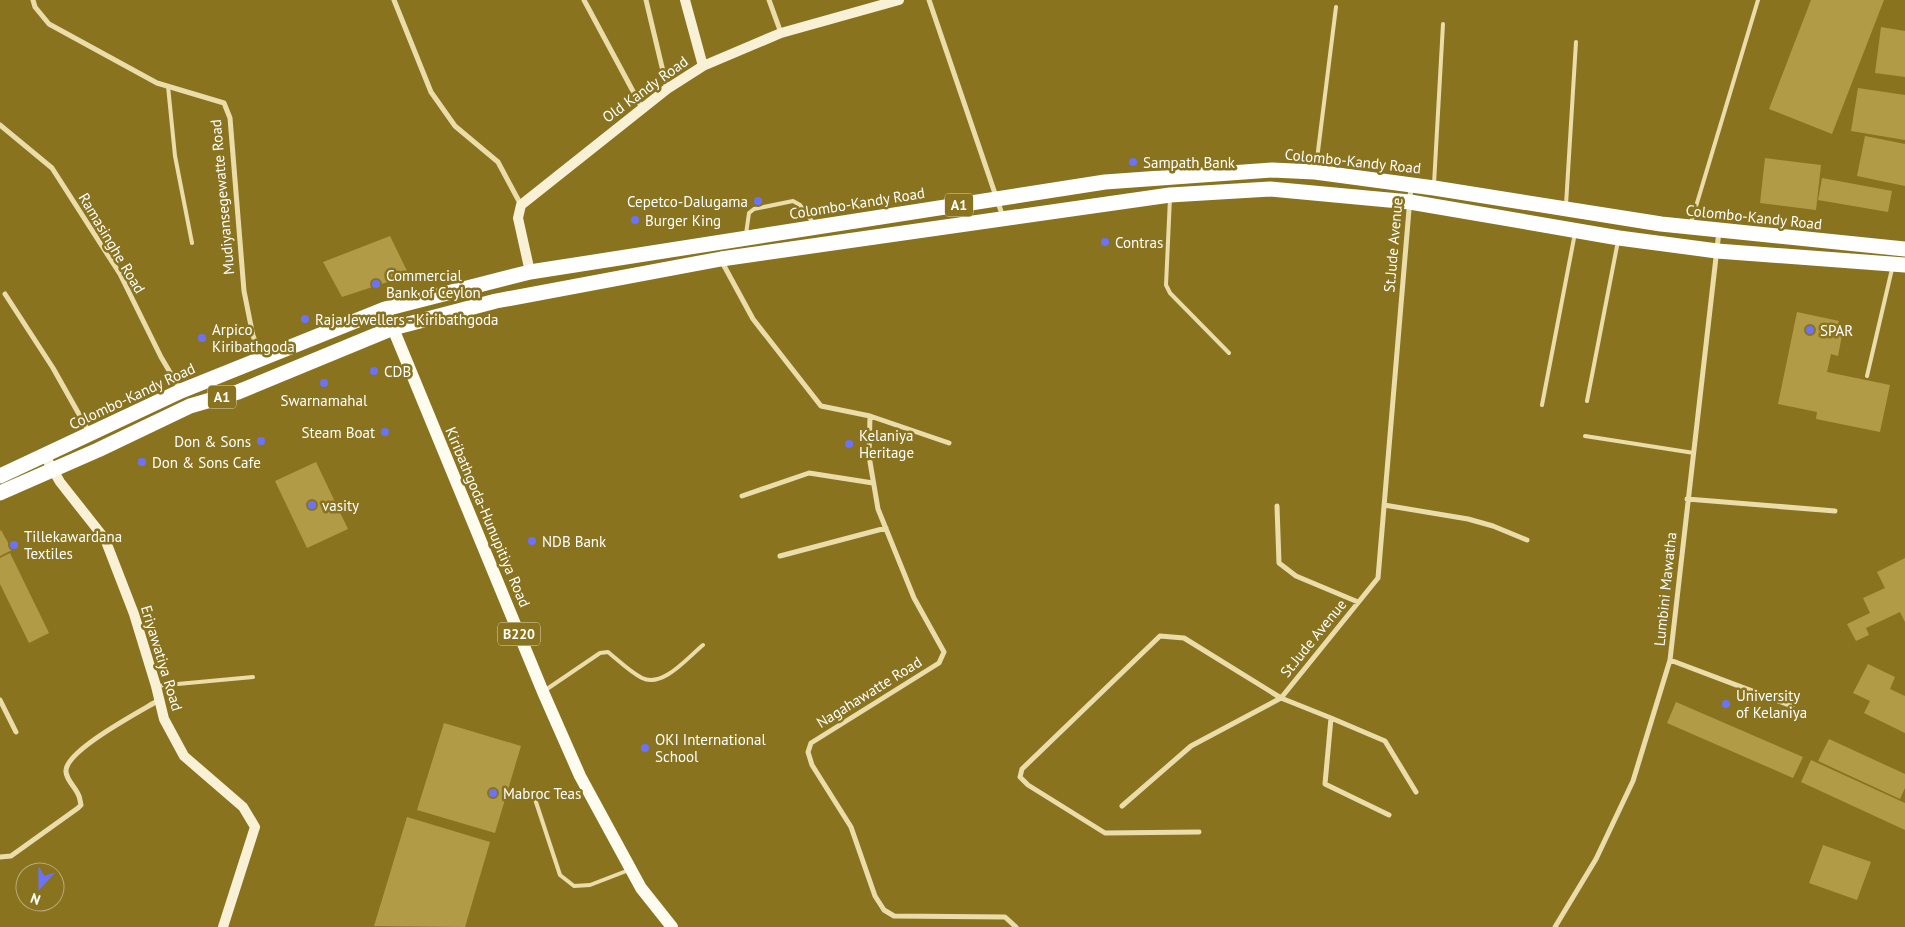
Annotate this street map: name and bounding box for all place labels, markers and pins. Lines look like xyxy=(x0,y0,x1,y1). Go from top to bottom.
place label: Sampath Bank xyxy=(1143,153,1236,172)
marker: Sampath Bank xyxy=(1127,156,1139,168)
place label: Cepetco-Dalugama xyxy=(627,192,748,211)
marker: Cepetco-Dalugama xyxy=(752,195,764,207)
place label: Burger King xyxy=(645,211,721,230)
marker: Burger King xyxy=(629,214,641,226)
place label: Contras xyxy=(1115,233,1163,252)
marker: Contras xyxy=(1099,236,1111,248)
place label: Commercial Bank of Ceylon xyxy=(386,266,481,302)
marker: Commercial Bank of Ceylon xyxy=(370,278,382,290)
place label: Raja Jewellers - Kiribathgoda xyxy=(315,310,499,329)
marker: Raja Jewellers - Kiribathgoda xyxy=(299,313,311,325)
place label: Arpico Kiribathgoda xyxy=(212,320,295,356)
place label: SPAR xyxy=(1820,321,1853,340)
marker: SPAR xyxy=(1804,324,1816,336)
marker: Arpico Kiribathgoda xyxy=(196,332,208,344)
place label: CDB xyxy=(384,362,411,381)
marker: CDB xyxy=(368,365,380,377)
marker: Swarnamahal xyxy=(318,377,330,389)
place label: Swarnamahal xyxy=(281,391,368,410)
place label: Steam Boat xyxy=(302,423,375,442)
marker: Steam Boat xyxy=(379,426,391,438)
place label: Kelaniya Heritage xyxy=(859,426,914,462)
place label: Don & Sons xyxy=(174,432,251,451)
marker: Don & Sons xyxy=(255,435,267,447)
marker: Kelaniya Heritage xyxy=(843,438,855,450)
place label: Don & Sons Cafe xyxy=(152,453,261,472)
marker: Don & Sons Cafe xyxy=(136,456,148,468)
place label: vasity xyxy=(322,496,359,515)
marker: vasity xyxy=(306,499,318,511)
place label: Tillekawardana Textiles xyxy=(24,527,122,563)
place label: NDB Bank xyxy=(542,532,607,551)
marker: NDB Bank xyxy=(526,535,538,547)
marker: Tillekawardana Textiles xyxy=(8,539,20,551)
place label: University of Kelaniya xyxy=(1736,686,1807,722)
marker: University of Kelaniya xyxy=(1720,698,1732,710)
place label: OKI International School xyxy=(655,730,766,766)
marker: OKI International School xyxy=(639,742,651,754)
place label: Mabroc Teas xyxy=(503,784,581,803)
marker: Mabroc Teas xyxy=(487,787,499,799)

